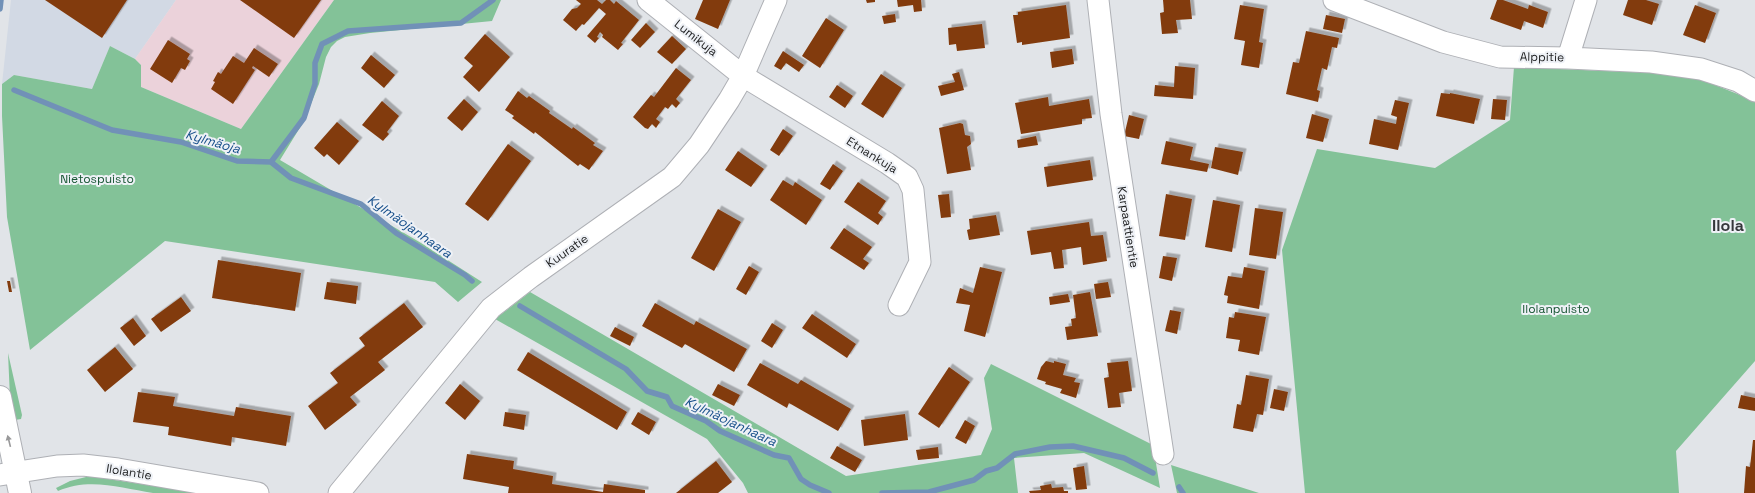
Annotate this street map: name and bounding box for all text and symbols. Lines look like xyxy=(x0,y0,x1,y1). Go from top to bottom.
street label: Lumikuja xyxy=(671,16,721,60)
street label: Alppitie xyxy=(1520,49,1564,65)
water label: Kylmäoja xyxy=(184,126,243,158)
street label: Etnankuja xyxy=(843,133,901,177)
park label: Nietospuisto xyxy=(60,171,134,187)
street label: Karpaattientie xyxy=(1114,185,1142,269)
water label: Kylmäojanhaara xyxy=(364,191,456,262)
district label: Ilola xyxy=(1712,215,1744,236)
street label: Kuuratie xyxy=(543,231,591,271)
park label: Ilolanpuisto xyxy=(1522,301,1590,317)
water label: Kylmäojanhaara xyxy=(682,393,780,450)
one-way arrow xyxy=(5,435,11,448)
street label: Ilolantie xyxy=(105,461,153,483)

